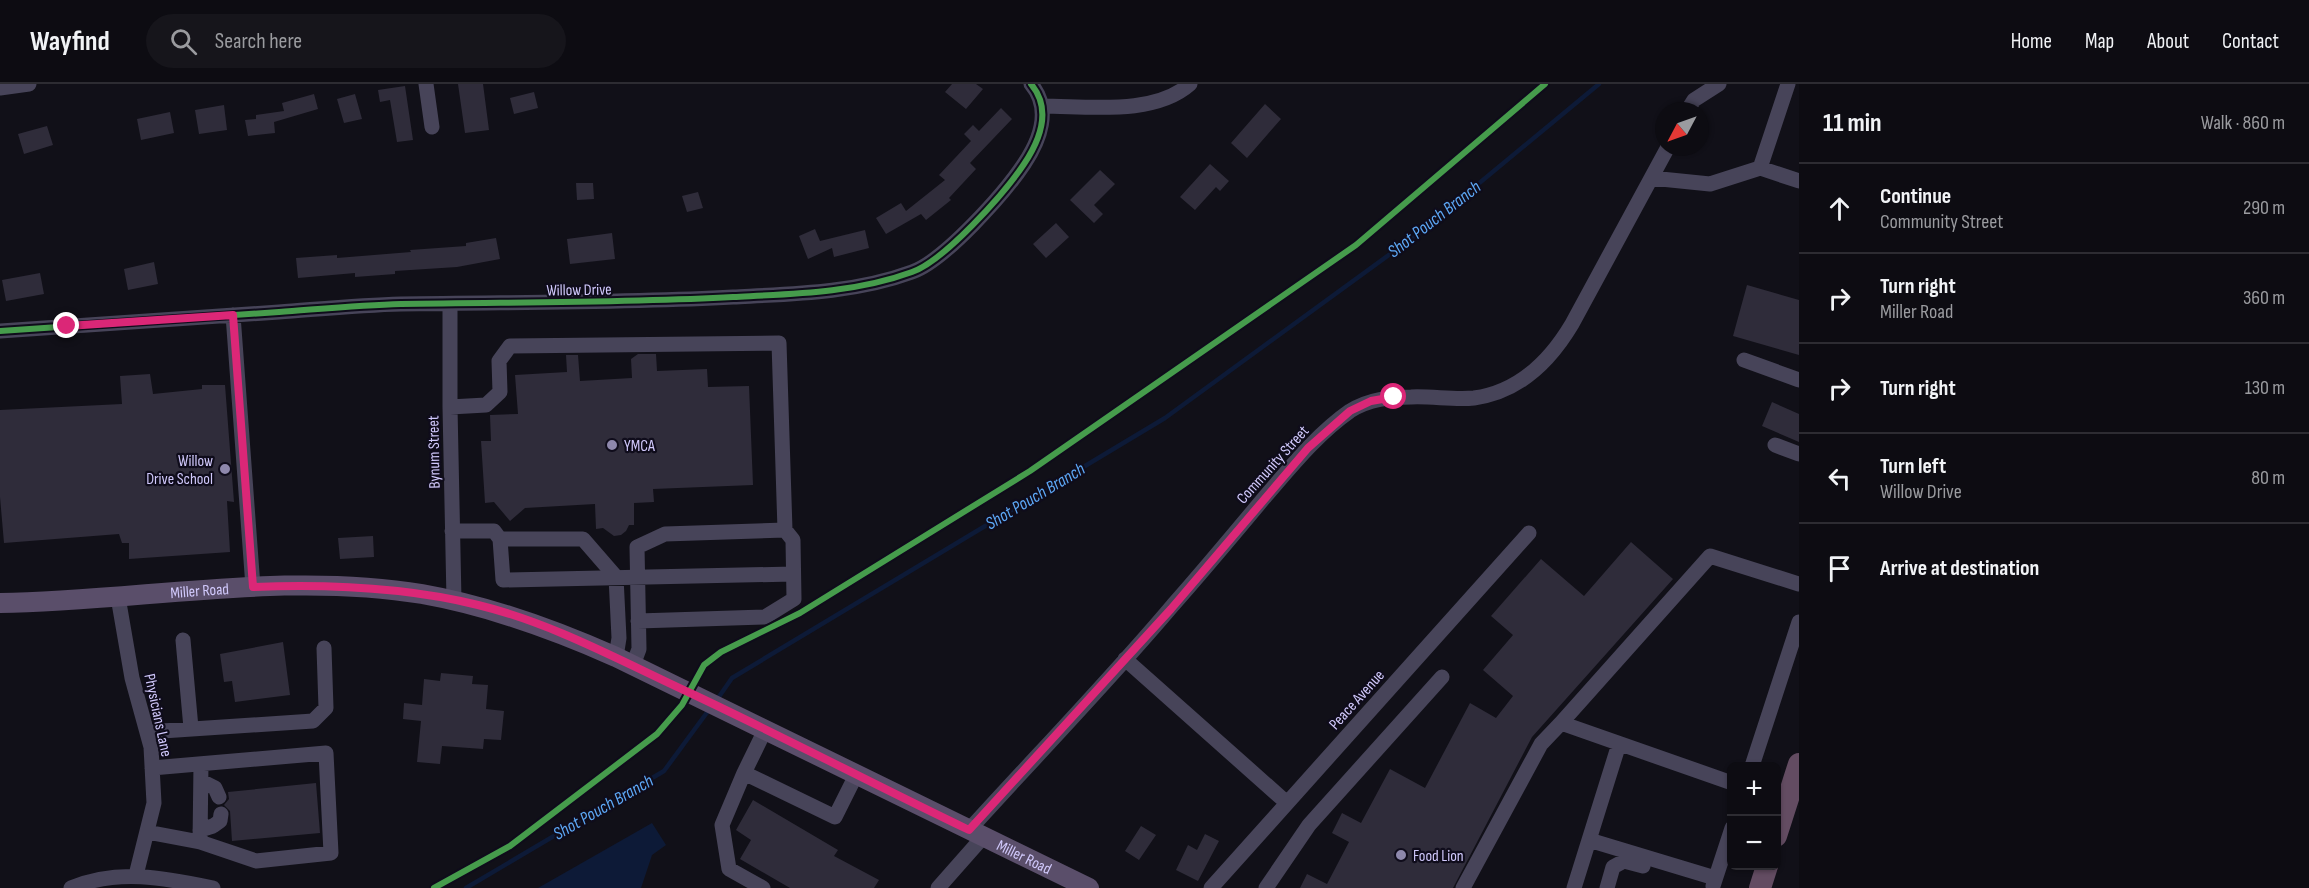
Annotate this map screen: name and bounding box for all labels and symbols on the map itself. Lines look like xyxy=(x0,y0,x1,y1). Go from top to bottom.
north arrow xyxy=(1655,102,1709,156)
water label: Shot Pouch Branch xyxy=(1384,176,1485,262)
street label: Willow Drive xyxy=(546,280,612,301)
route end xyxy=(53,312,79,338)
route start xyxy=(1380,383,1406,409)
street label: Bynum Street xyxy=(424,415,445,489)
street label: Community Street xyxy=(1233,422,1313,508)
place label: YMCA xyxy=(624,437,655,456)
marker: YMCA xyxy=(605,438,619,452)
place label: Willow Drive School xyxy=(146,452,213,489)
water label: Shot Pouch Branch xyxy=(982,458,1089,534)
marker: Willow Drive School xyxy=(218,462,232,476)
street label: Miller Road xyxy=(170,580,230,603)
street label: Peace Avenue xyxy=(1325,666,1389,734)
street label: Physicians Lane xyxy=(139,672,176,759)
water label: Shot Pouch Branch xyxy=(549,770,657,845)
street label: Miller Road xyxy=(993,836,1054,879)
place label: Food Lion xyxy=(1413,847,1464,866)
marker: Food Lion xyxy=(1394,848,1408,862)

